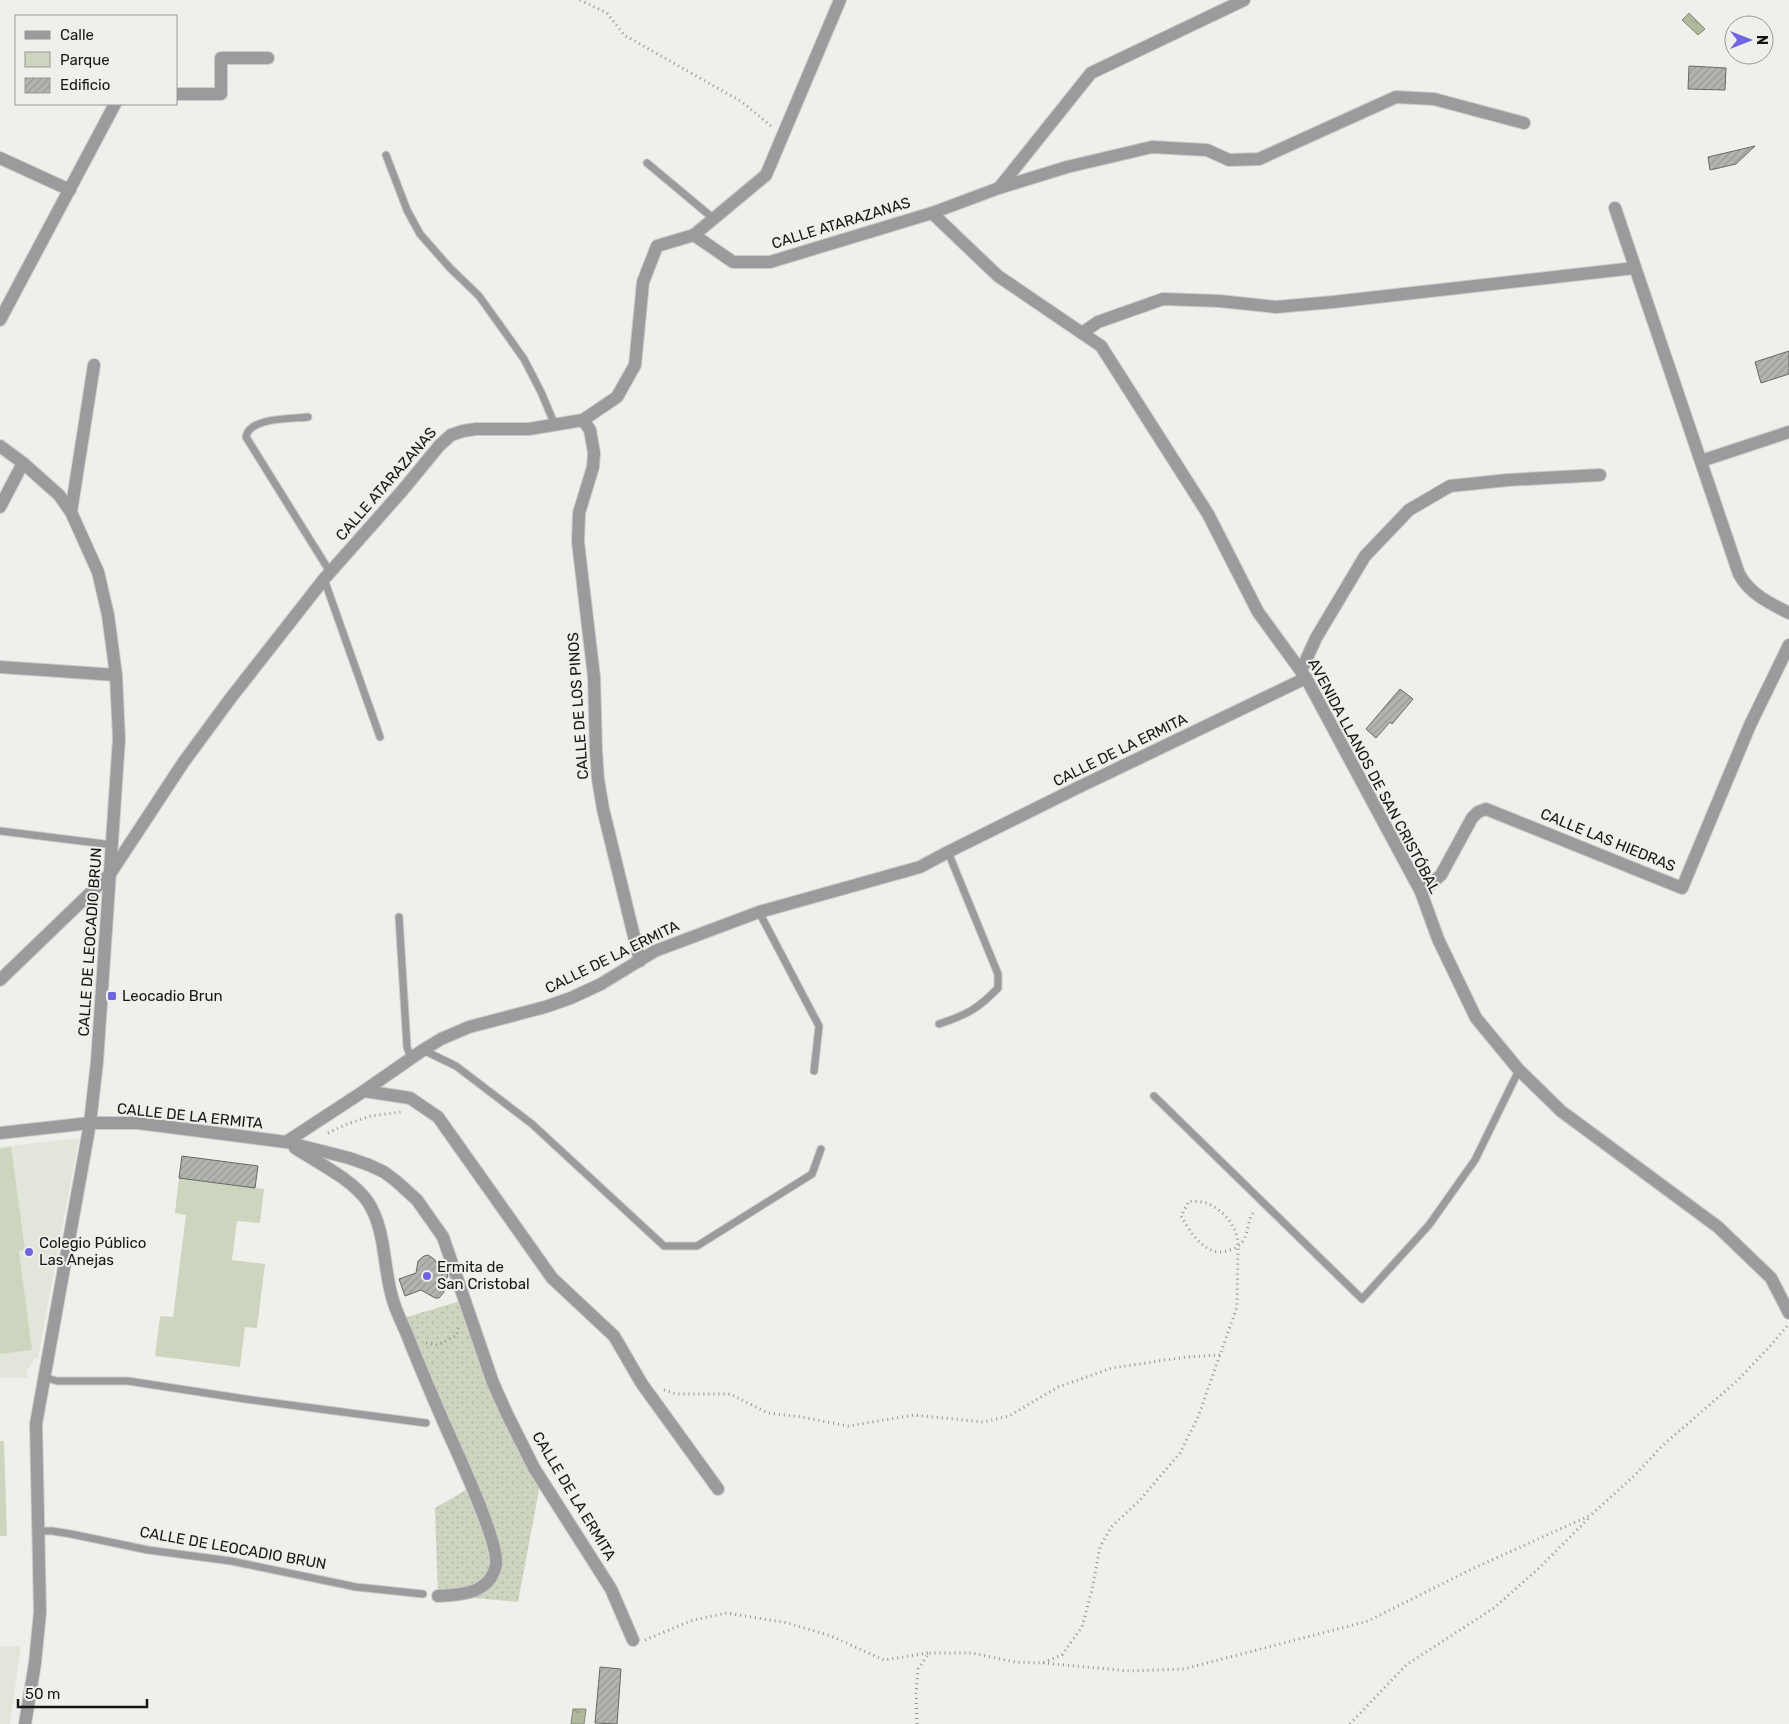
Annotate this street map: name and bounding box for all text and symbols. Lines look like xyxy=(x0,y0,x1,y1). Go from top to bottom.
legend xyxy=(15,15,178,105)
north arrow xyxy=(1724,15,1774,65)
text: Calle xyxy=(60,26,94,44)
text: N xyxy=(1753,35,1770,45)
text: Parque xyxy=(60,51,110,69)
text: Edificio xyxy=(60,76,110,94)
street label: CALLE ATARAZANAS xyxy=(769,193,913,253)
street label: CALLE ATARAZANAS xyxy=(332,424,440,544)
street label: CALLE DE LOS PINOS xyxy=(564,632,592,780)
street label: AVENIDA LLANOS DE SAN CRISTÓBAL xyxy=(1304,656,1444,897)
street label: CALLE DE LA ERMITA xyxy=(1050,710,1190,790)
street label: CALLE LAS HIEDRAS xyxy=(1538,805,1678,875)
street label: CALLE DE LEOCADIO BRUN xyxy=(74,847,106,1037)
street label: CALLE DE LA ERMITA xyxy=(542,917,682,997)
place label: Leocadio Brun xyxy=(122,987,223,1005)
marker: Leocadio Brun xyxy=(106,990,118,1002)
street label: CALLE DE LA ERMITA xyxy=(116,1099,264,1133)
place label: Colegio Público Las Anejas xyxy=(39,1234,146,1269)
marker: Colegio Público Las Anejas xyxy=(23,1246,35,1258)
place label: Ermita de San Cristobal xyxy=(437,1258,530,1293)
marker: Ermita de San Cristobal xyxy=(421,1270,433,1282)
street label: CALLE DE LA ERMITA xyxy=(528,1428,620,1564)
street label: CALLE DE LEOCADIO BRUN xyxy=(138,1523,328,1573)
scale bar xyxy=(18,1676,146,1708)
text: 50 m xyxy=(25,1685,60,1703)

